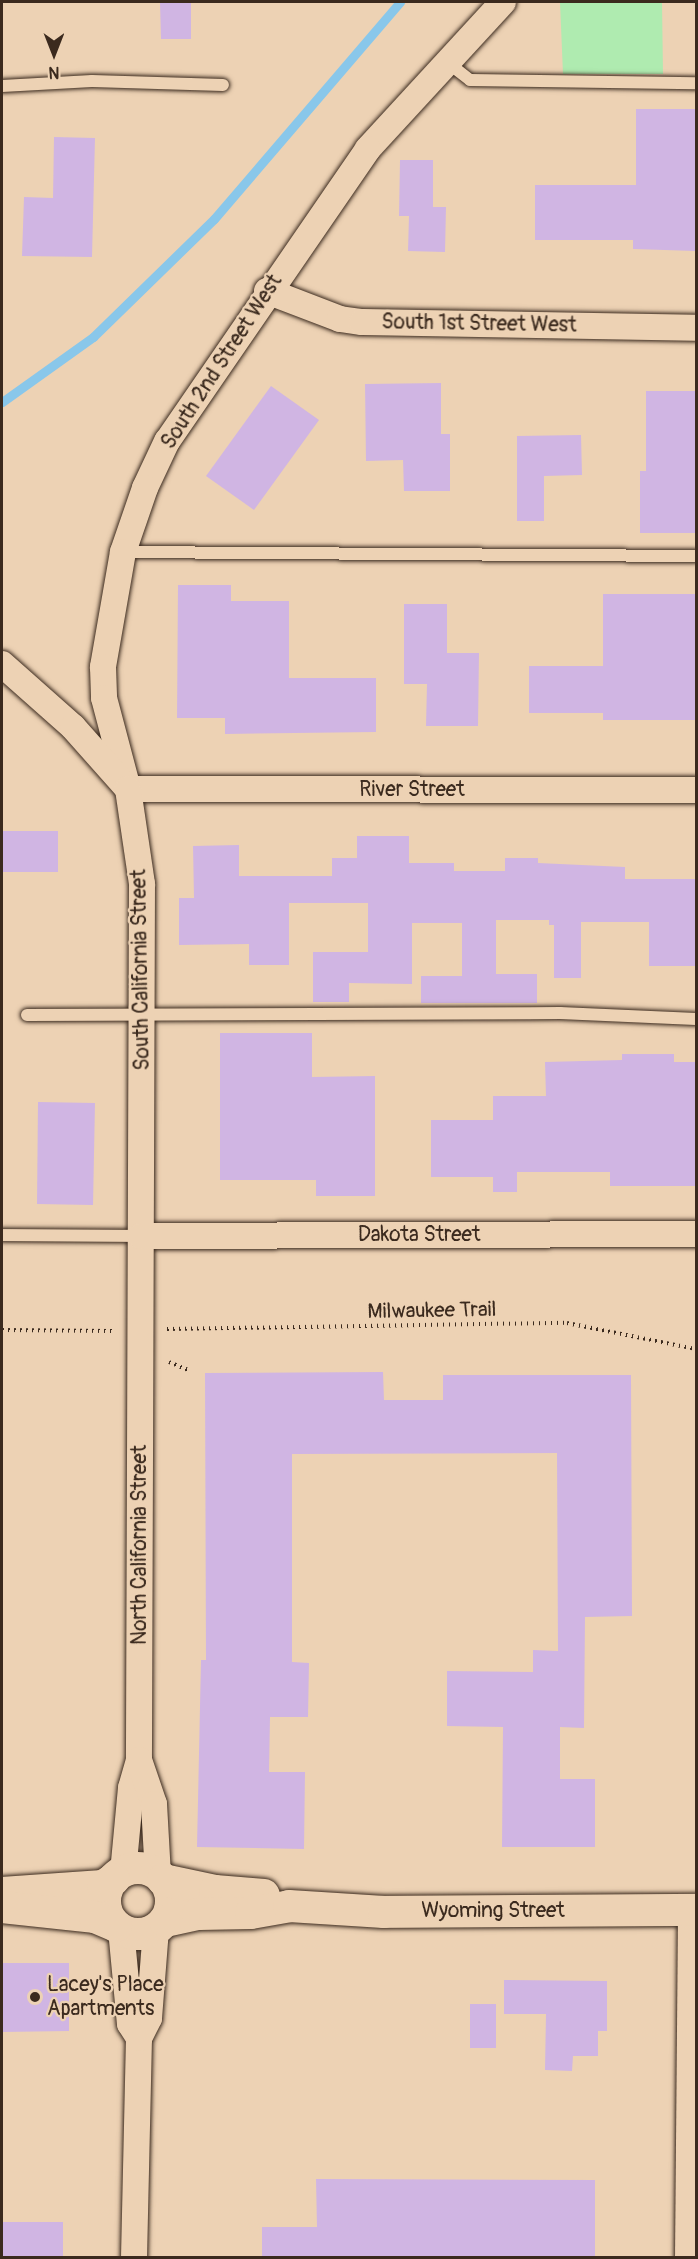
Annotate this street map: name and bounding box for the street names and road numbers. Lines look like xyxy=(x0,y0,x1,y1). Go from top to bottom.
street label: South 2nd Street West xyxy=(156,270,288,454)
street label: South 1st Street West xyxy=(381,310,577,338)
street label: River Street xyxy=(359,777,465,803)
street label: South California Street xyxy=(127,869,155,1071)
street label: Dakota Street xyxy=(358,1222,480,1248)
street label: Milwaukee Trail xyxy=(367,1297,497,1325)
street label: North California Street xyxy=(127,1445,153,1645)
street label: Wyoming Street xyxy=(421,1898,565,1924)

